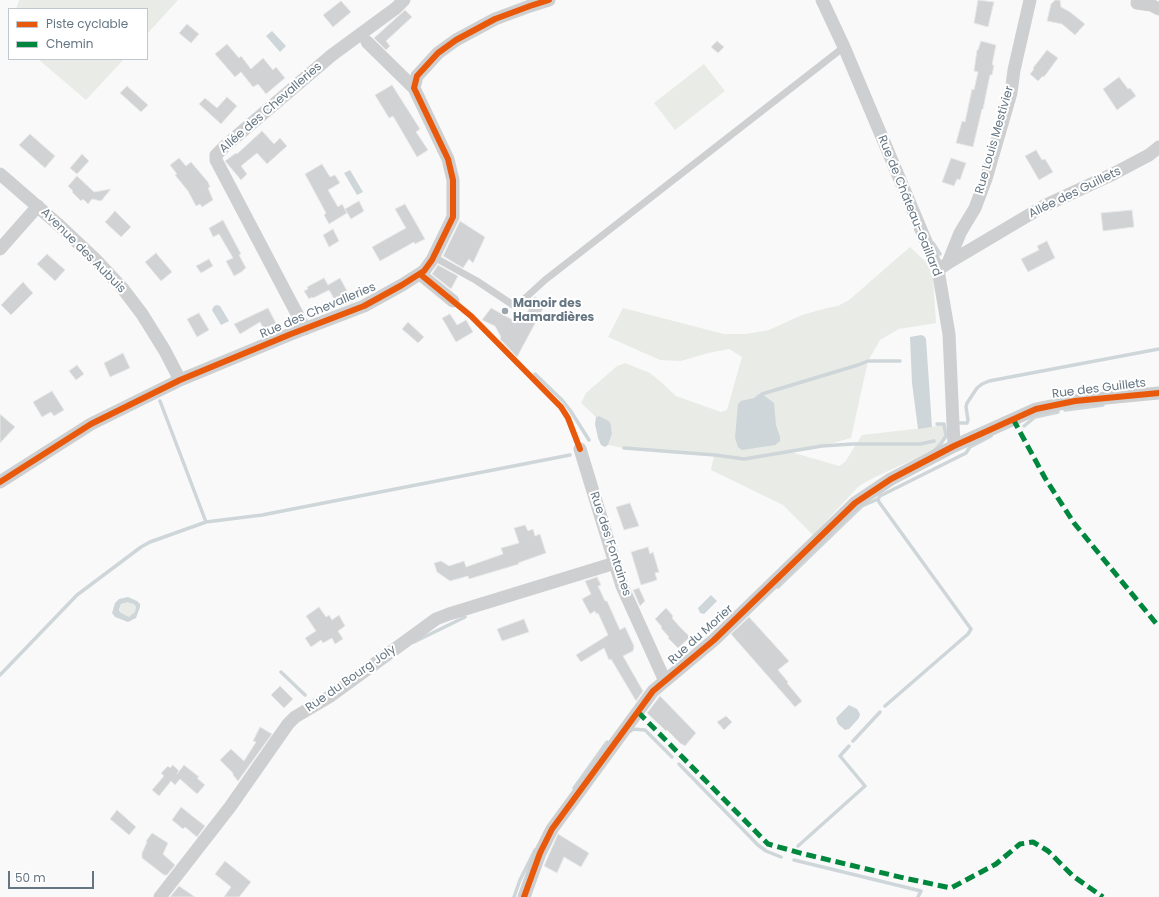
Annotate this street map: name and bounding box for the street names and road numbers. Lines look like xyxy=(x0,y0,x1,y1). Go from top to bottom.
street label: Allée des Chevalleries xyxy=(217,60,325,156)
street label: Rue Louis Mestivier xyxy=(973,84,1017,196)
street label: Rue de Château-Gaillard xyxy=(874,133,944,279)
street label: Allée des Guillets xyxy=(1026,164,1124,222)
street label: Avenue des Aubuis xyxy=(38,206,128,296)
street label: Rue des Chevalleries xyxy=(258,280,378,342)
street label: Rue des Guillets xyxy=(1051,376,1147,402)
street label: Rue des Fontaines xyxy=(586,490,634,598)
street label: Rue du Morier xyxy=(666,602,736,668)
street label: Rue du Bourg Joly xyxy=(303,642,399,716)

